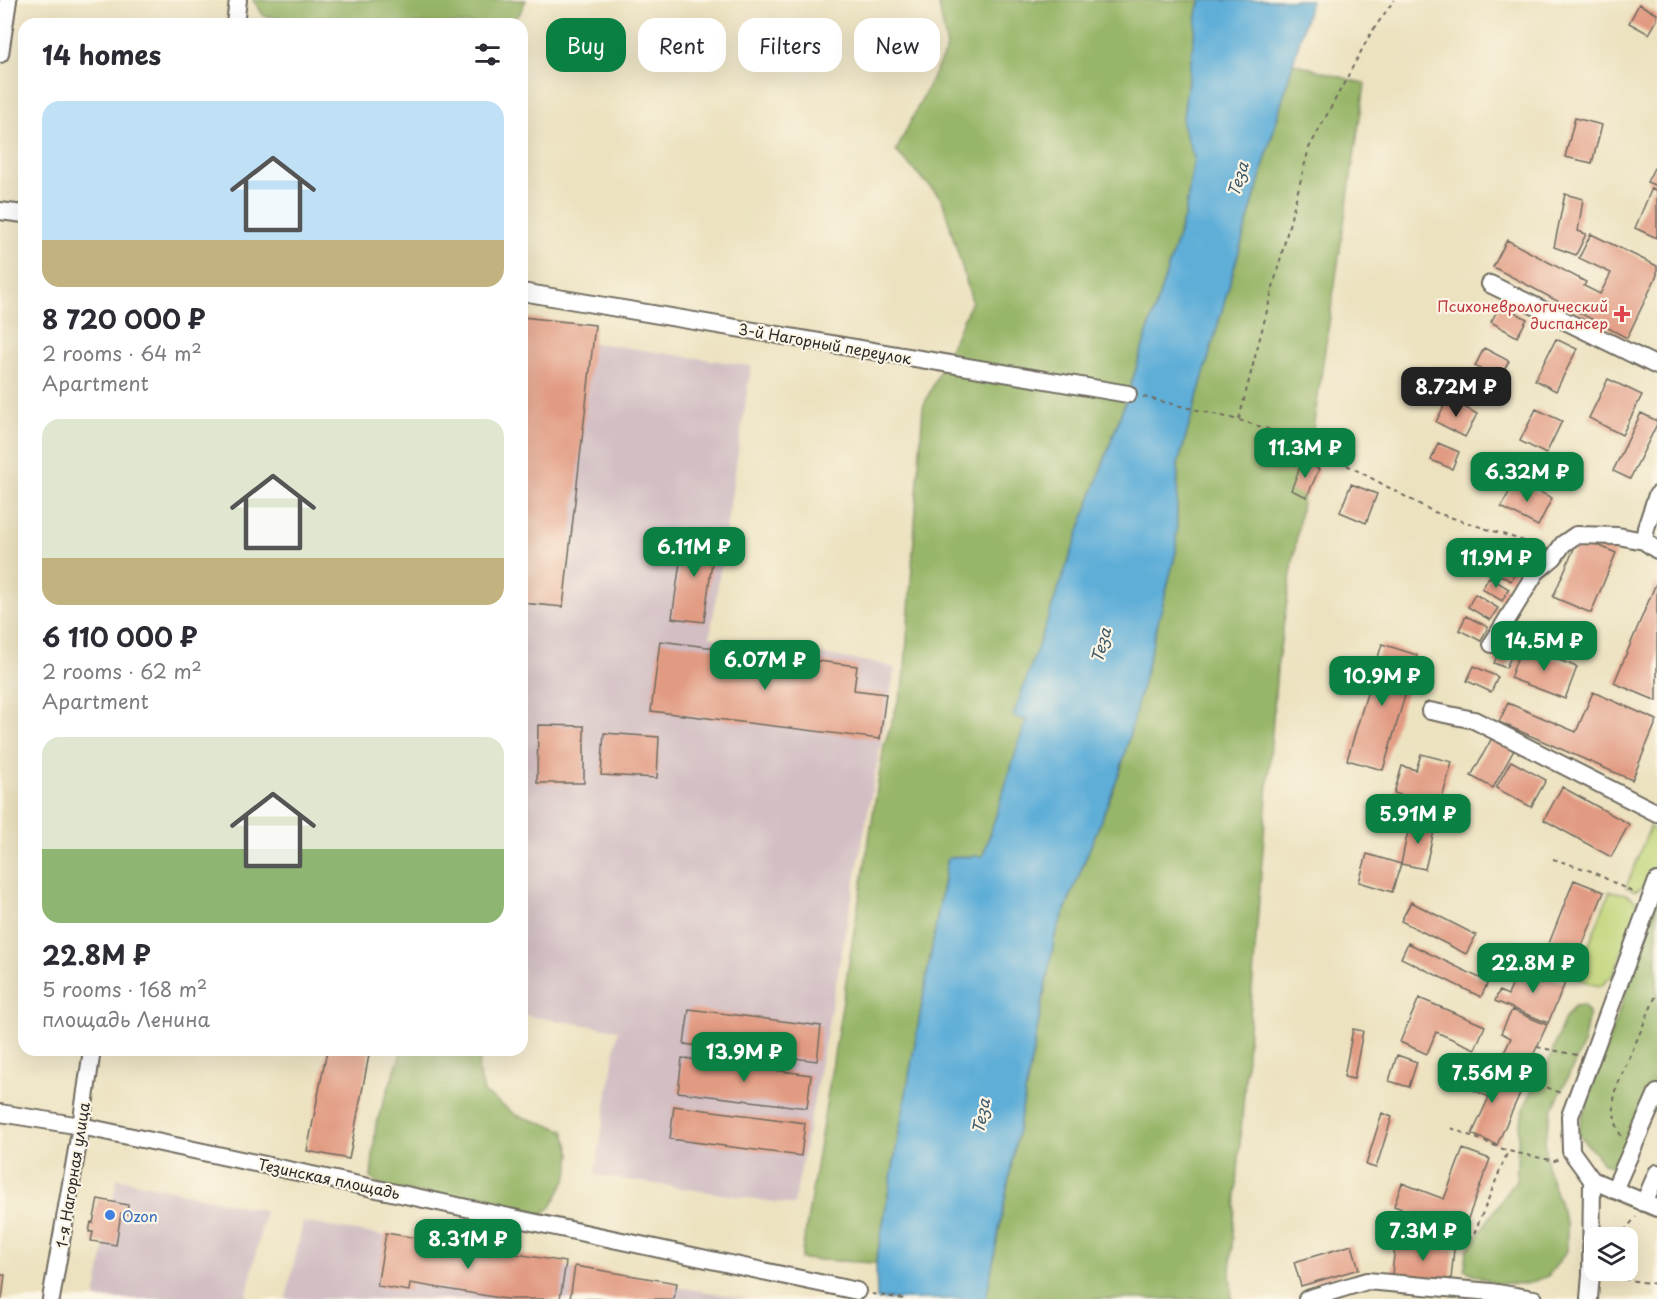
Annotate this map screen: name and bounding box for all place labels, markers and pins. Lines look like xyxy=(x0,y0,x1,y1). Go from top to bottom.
place label: Психоневрологический диспансер xyxy=(1437,294,1608,334)
marker: Психоневрологический диспансер xyxy=(1613,305,1631,323)
pin: 8.72M ₽ xyxy=(1401,367,1511,418)
pin: 11.3M ₽ xyxy=(1250,428,1360,479)
pin: 6.32M ₽ xyxy=(1472,452,1582,503)
pin: 6.11M ₽ xyxy=(639,527,749,578)
pin: 11.9M ₽ xyxy=(1441,538,1551,589)
pin: 14.5M ₽ xyxy=(1489,621,1599,672)
pin: 6.07M ₽ xyxy=(710,640,820,691)
pin: 10.9M ₽ xyxy=(1327,656,1437,707)
pin: 5.91M ₽ xyxy=(1363,794,1473,845)
pin: 22.8M ₽ xyxy=(1478,943,1588,994)
pin: 13.9M ₽ xyxy=(689,1032,799,1083)
pin: 7.56M ₽ xyxy=(1437,1053,1547,1104)
place label: Ozon xyxy=(122,1204,158,1227)
marker: Ozon xyxy=(103,1208,117,1222)
pin: 7.3M ₽ xyxy=(1374,1211,1472,1262)
pin: 8.31M ₽ xyxy=(413,1219,523,1270)

